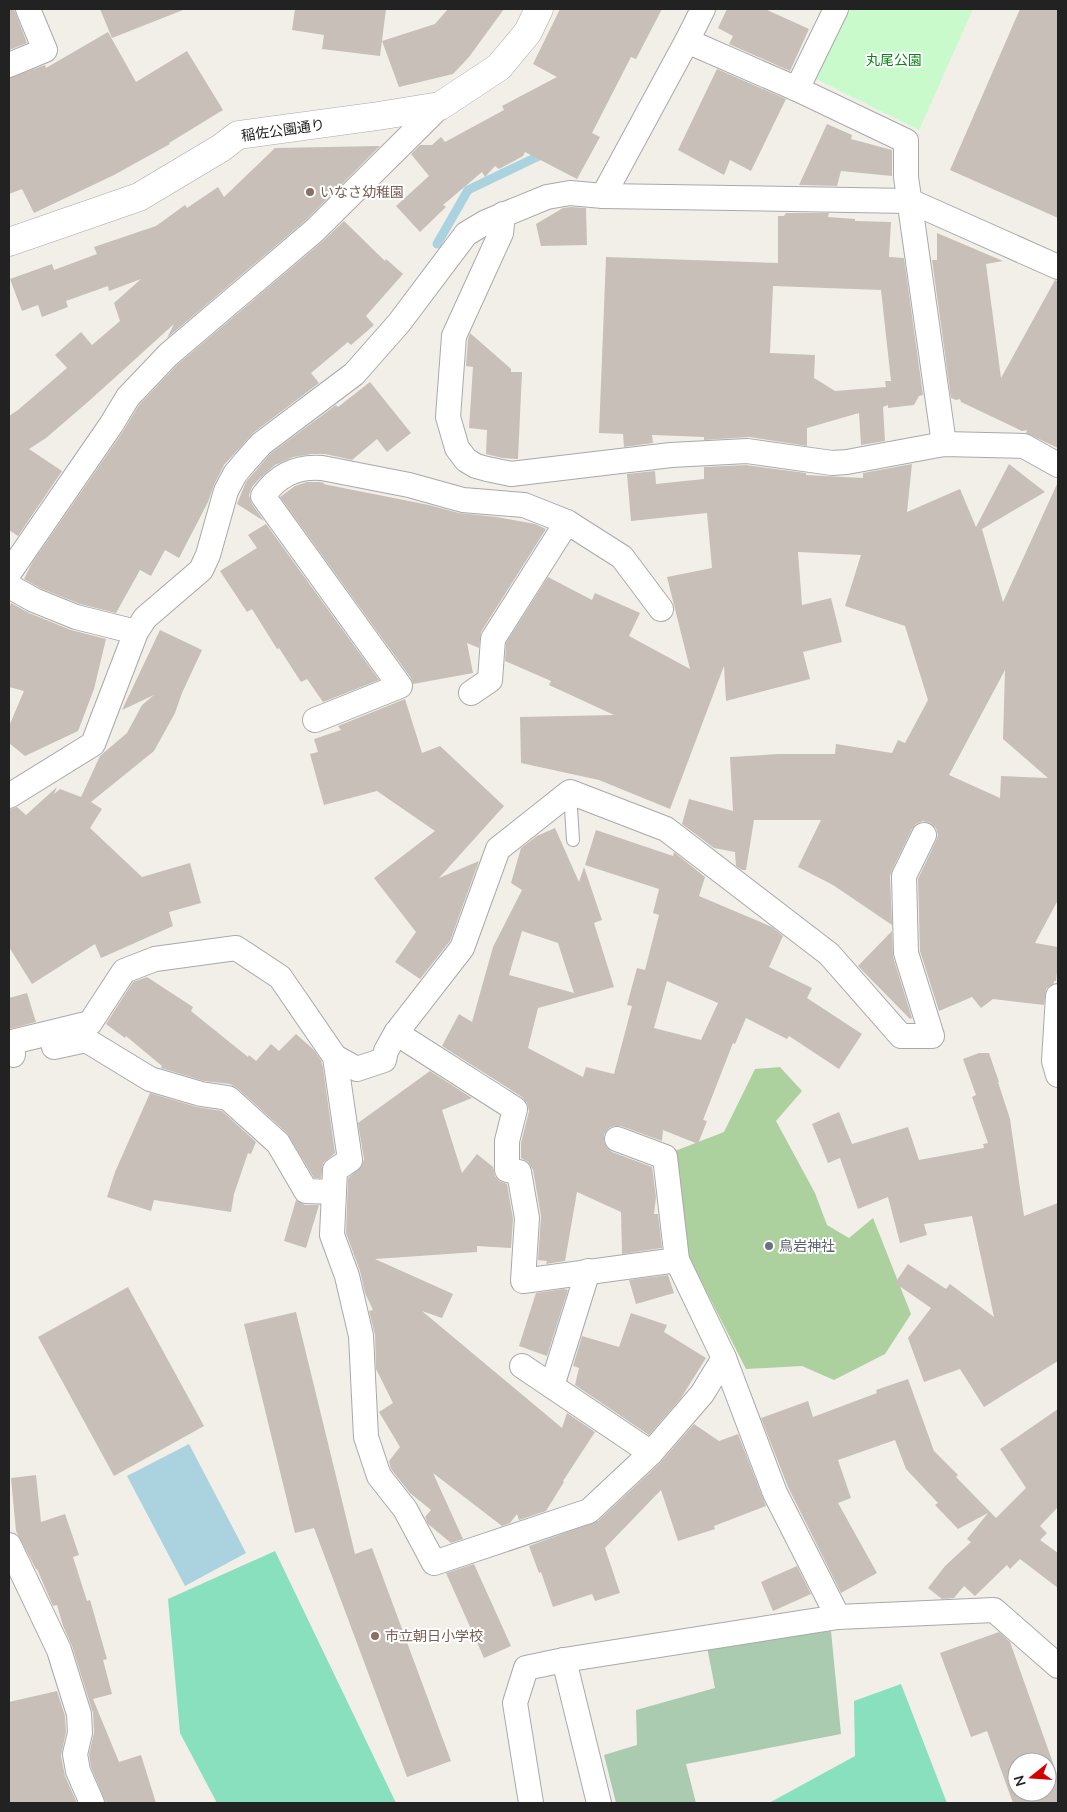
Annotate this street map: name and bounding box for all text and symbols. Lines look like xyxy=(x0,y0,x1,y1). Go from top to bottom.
park label: 丸尾公園 xyxy=(866,51,922,69)
street label: 稲佐公園通り xyxy=(240,115,326,145)
place label: いなさ幼稚園 xyxy=(320,183,404,201)
marker: いなさ幼稚園 xyxy=(304,186,316,198)
place label: 鳥岩神社 xyxy=(779,1237,835,1255)
marker: 鳥岩神社 xyxy=(763,1240,775,1252)
place label: 市立朝日小学校 xyxy=(385,1627,483,1645)
marker: 市立朝日小学校 xyxy=(369,1630,381,1642)
north arrow xyxy=(1007,1752,1057,1802)
text: N xyxy=(1009,1773,1030,1788)

